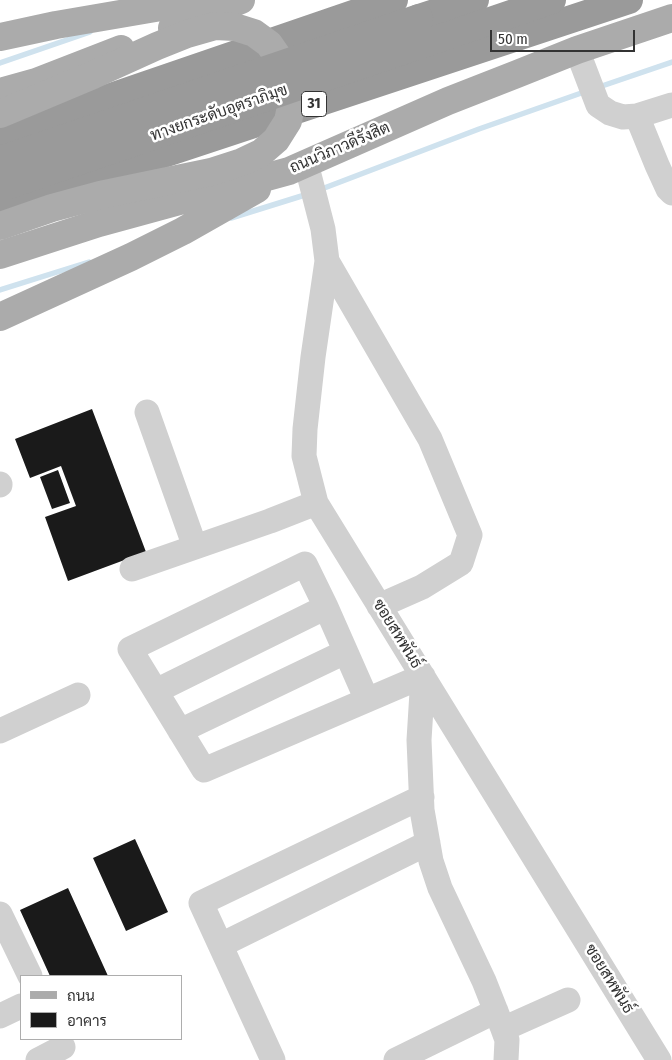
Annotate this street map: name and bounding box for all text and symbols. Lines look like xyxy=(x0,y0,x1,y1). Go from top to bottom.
scale bar xyxy=(492,20,637,52)
text: 50 m xyxy=(498,30,528,48)
street label: ทางยกระดับอุตราภิมุข xyxy=(148,81,290,145)
road number: 31 xyxy=(302,92,326,116)
street label: ถนนวิภาวดีรังสิต xyxy=(287,118,393,178)
street label: ซอยสหพันธ์ xyxy=(368,596,426,672)
street label: ซอยสหพันธ์ xyxy=(580,941,638,1017)
legend xyxy=(20,975,182,1040)
text: ถนน xyxy=(67,987,95,1005)
text: อาคาร xyxy=(67,1012,107,1030)

